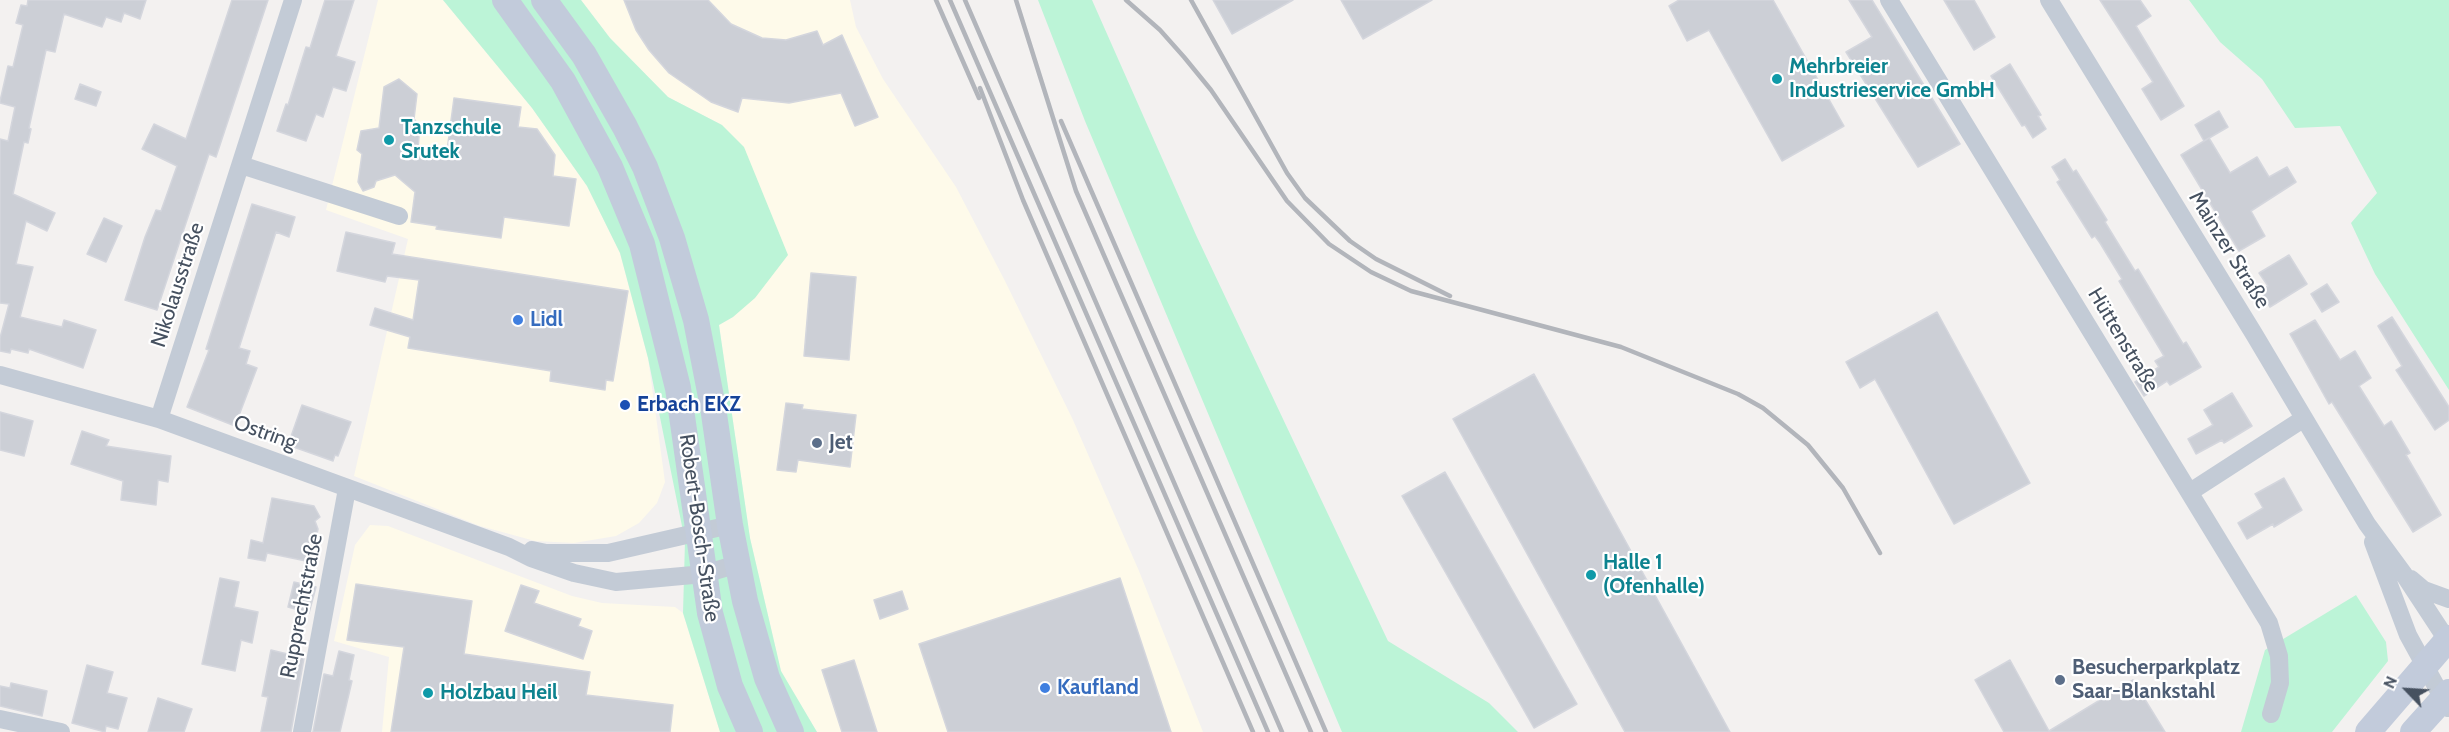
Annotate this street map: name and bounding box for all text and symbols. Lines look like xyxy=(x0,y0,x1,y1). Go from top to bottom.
place label: Mehrbreier Industrieservice GmbH xyxy=(1789,54,1995,104)
marker: Mehrbreier Industrieservice GmbH xyxy=(1770,72,1784,86)
place label: Tanzschule Srutek xyxy=(401,115,501,165)
marker: Tanzschule Srutek xyxy=(382,133,396,147)
street label: Mainzer Straße xyxy=(2183,187,2275,313)
street label: Nikolausstraße xyxy=(146,220,210,350)
street label: Hüttenstraße xyxy=(2082,283,2164,397)
place label: Lidl xyxy=(530,307,563,333)
marker: Lidl xyxy=(511,313,525,327)
place label: Erbach EKZ xyxy=(637,392,741,418)
marker: Erbach EKZ xyxy=(618,398,632,412)
street label: Ostring xyxy=(230,410,300,456)
place label: Jet xyxy=(829,430,853,456)
street label: Robert-Bosch-Straße xyxy=(673,432,725,624)
marker: Jet xyxy=(810,436,824,450)
street label: Rupprechtstraße xyxy=(276,532,328,680)
place label: Halle 1 (Ofenhalle) xyxy=(1603,550,1705,600)
marker: Halle 1 (Ofenhalle) xyxy=(1584,568,1598,582)
place label: Besucherparkplatz Saar-Blankstahl xyxy=(2072,655,2240,705)
north arrow xyxy=(2377,660,2437,720)
marker: Besucherparkplatz Saar-Blankstahl xyxy=(2053,673,2067,687)
text: N xyxy=(2379,673,2401,691)
place label: Kaufland xyxy=(1057,675,1139,701)
place label: Holzbau Heil xyxy=(440,680,558,706)
marker: Kaufland xyxy=(1038,681,1052,695)
marker: Holzbau Heil xyxy=(421,686,435,700)

